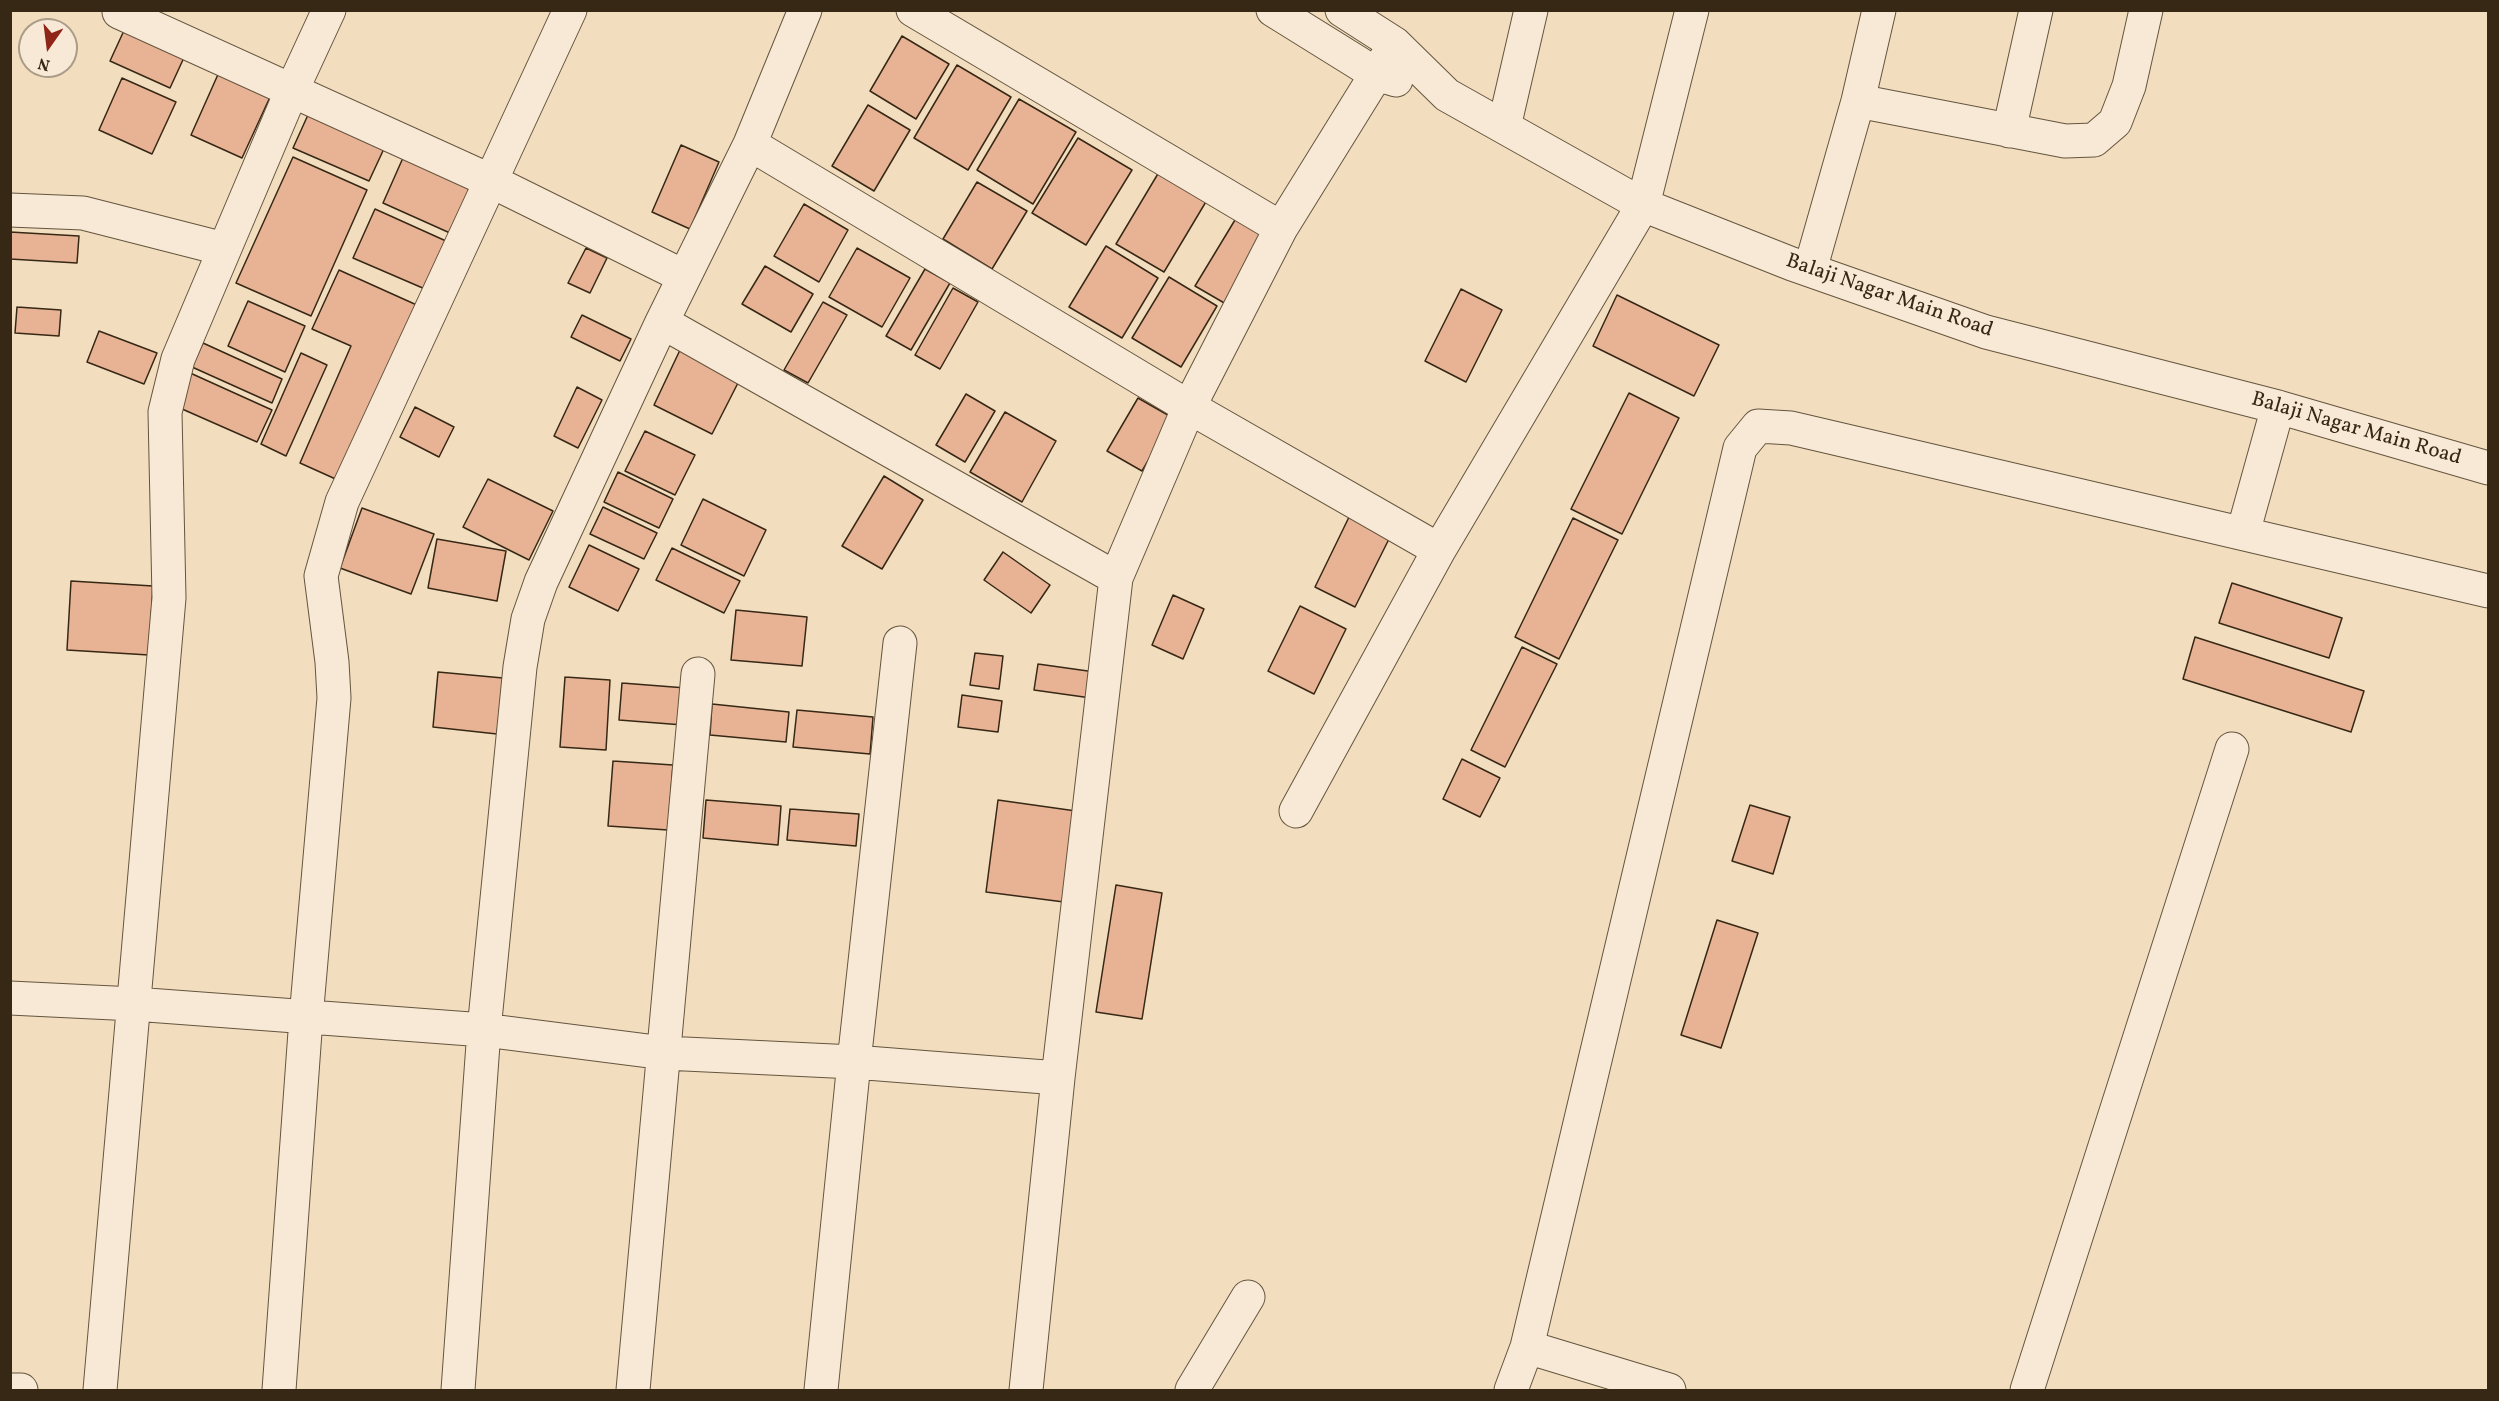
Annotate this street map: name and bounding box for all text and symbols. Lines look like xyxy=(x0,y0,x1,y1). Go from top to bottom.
north arrow xyxy=(18,18,78,78)
text: N xyxy=(36,51,52,76)
street label: Balaji Nagar Main Road xyxy=(1782,250,1996,344)
street label: Balaji Nagar Main Road xyxy=(2248,388,2464,472)

